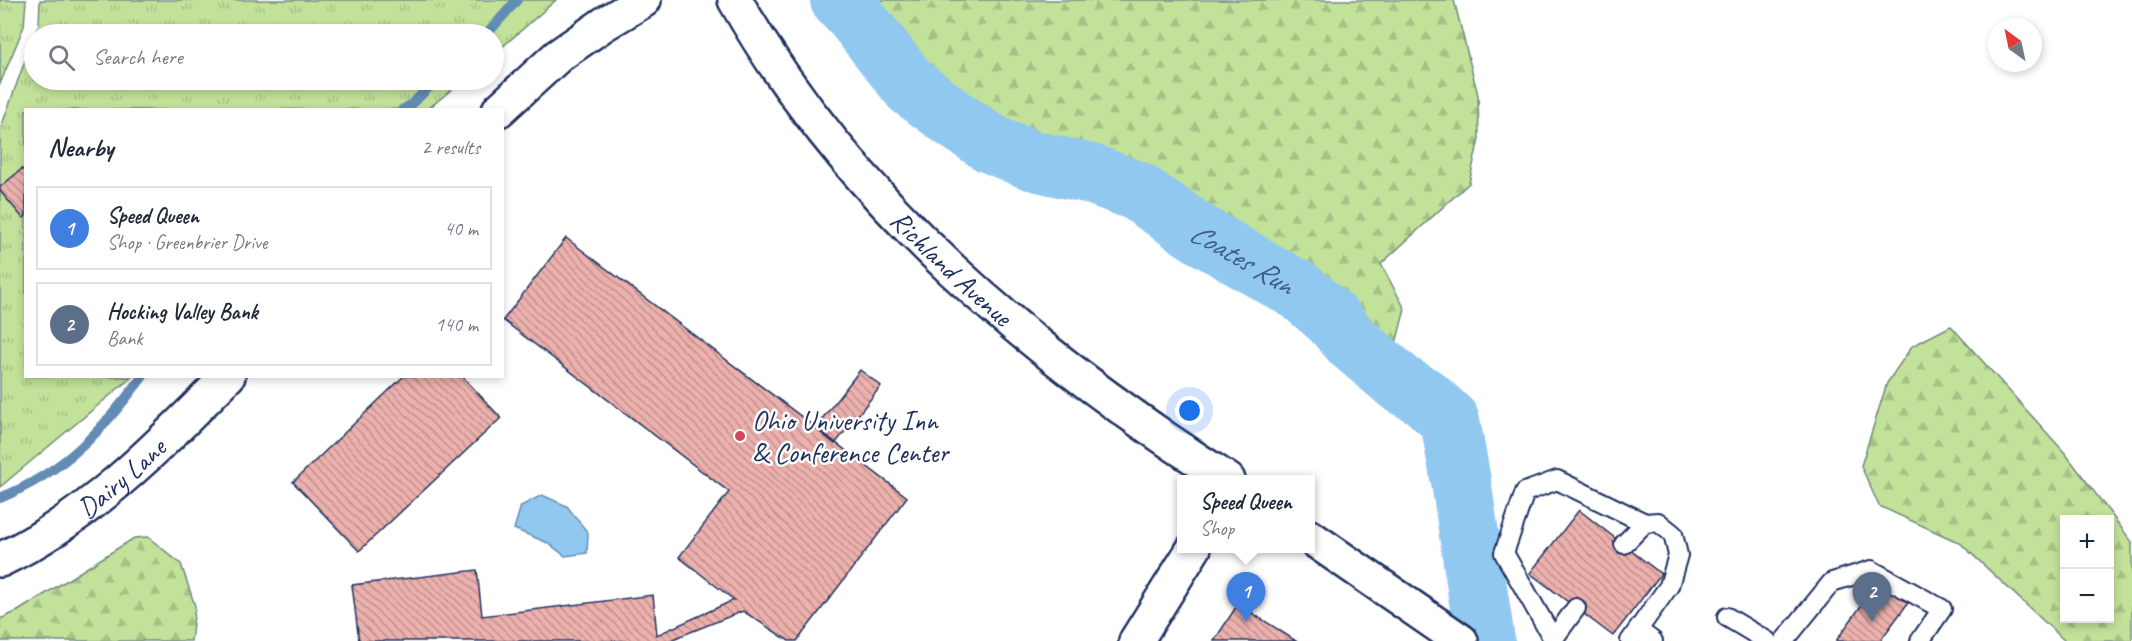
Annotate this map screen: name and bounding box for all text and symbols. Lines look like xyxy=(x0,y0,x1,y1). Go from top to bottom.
north arrow xyxy=(1988,18,2042,72)
search box xyxy=(24,24,504,90)
icon: search xyxy=(45,41,78,74)
text: Search here xyxy=(93,43,183,71)
text: Nearby xyxy=(48,131,113,164)
text: 2 results xyxy=(421,135,480,160)
text: Speed Queen xyxy=(107,202,199,230)
street label: Richland Avenue xyxy=(884,203,1021,334)
water label: Coates Run xyxy=(1182,214,1303,304)
text: 1 xyxy=(65,216,74,241)
text: 40 m xyxy=(444,216,478,241)
text: Shop · Greenbrier Drive xyxy=(107,230,267,255)
text: Hocking Valley Bank xyxy=(107,298,258,326)
text: 2 xyxy=(65,312,74,337)
text: 140 m xyxy=(435,312,478,337)
text: Bank xyxy=(107,326,142,351)
your location xyxy=(1175,396,1204,425)
place label: Ohio University Inn & Conference Center xyxy=(752,403,950,470)
street label: Dairy Lane xyxy=(70,429,174,525)
marker: Ohio University Inn & Conference Center xyxy=(733,429,747,443)
popup xyxy=(1177,475,1315,553)
text: Speed Queen xyxy=(1200,488,1292,516)
map controls xyxy=(2060,515,2114,623)
button: + xyxy=(2060,515,2114,569)
text: Shop xyxy=(1200,516,1234,541)
button: − xyxy=(2060,569,2114,623)
pin: 1 xyxy=(1226,572,1266,622)
pin: 2 xyxy=(1852,572,1892,622)

